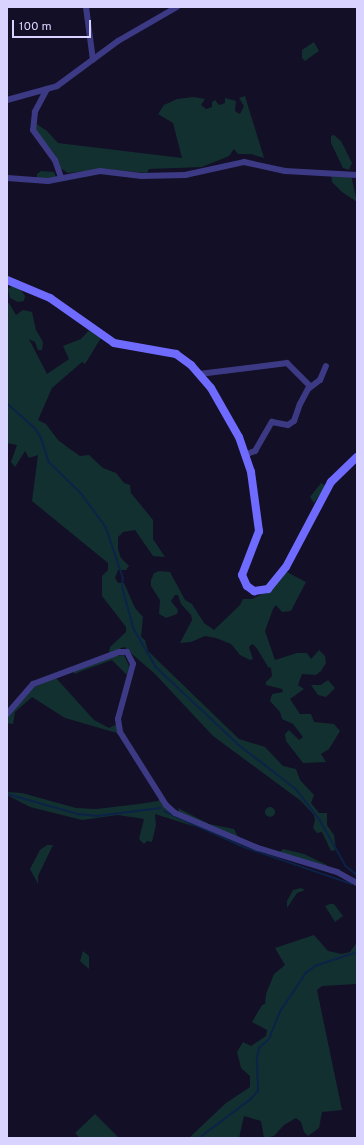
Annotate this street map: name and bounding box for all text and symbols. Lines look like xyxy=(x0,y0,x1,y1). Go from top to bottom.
scale bar xyxy=(14,12,93,38)
text: 100 m xyxy=(19,19,52,35)

